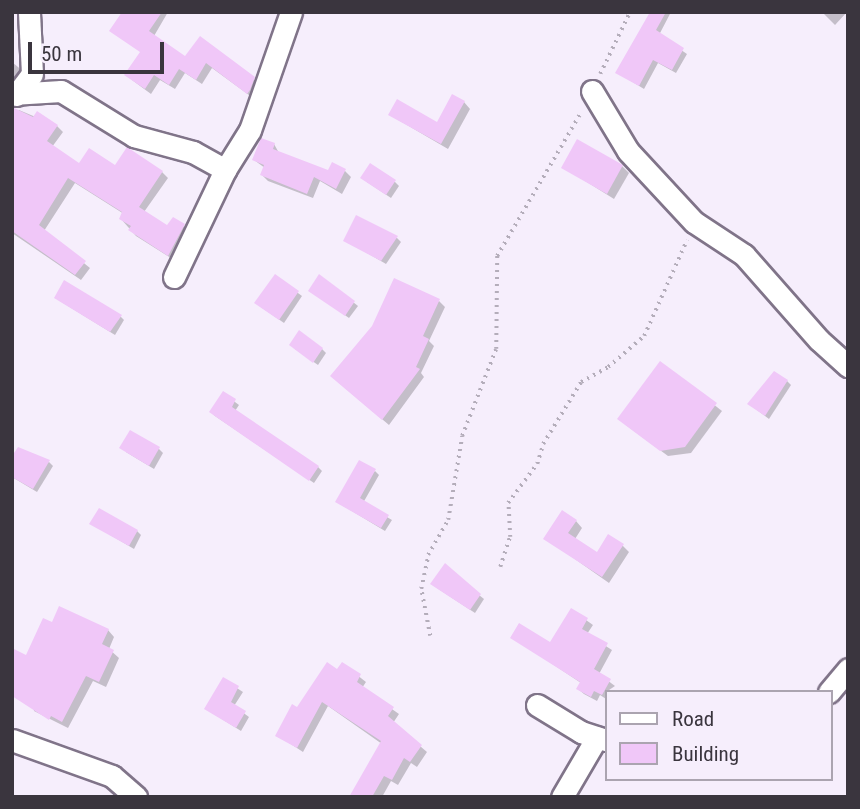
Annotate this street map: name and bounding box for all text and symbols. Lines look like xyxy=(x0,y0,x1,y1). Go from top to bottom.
scale bar xyxy=(32,28,168,72)
text: 50 m xyxy=(41,42,82,66)
legend xyxy=(604,690,832,781)
text: Road xyxy=(672,707,714,731)
text: Building xyxy=(672,742,739,766)

